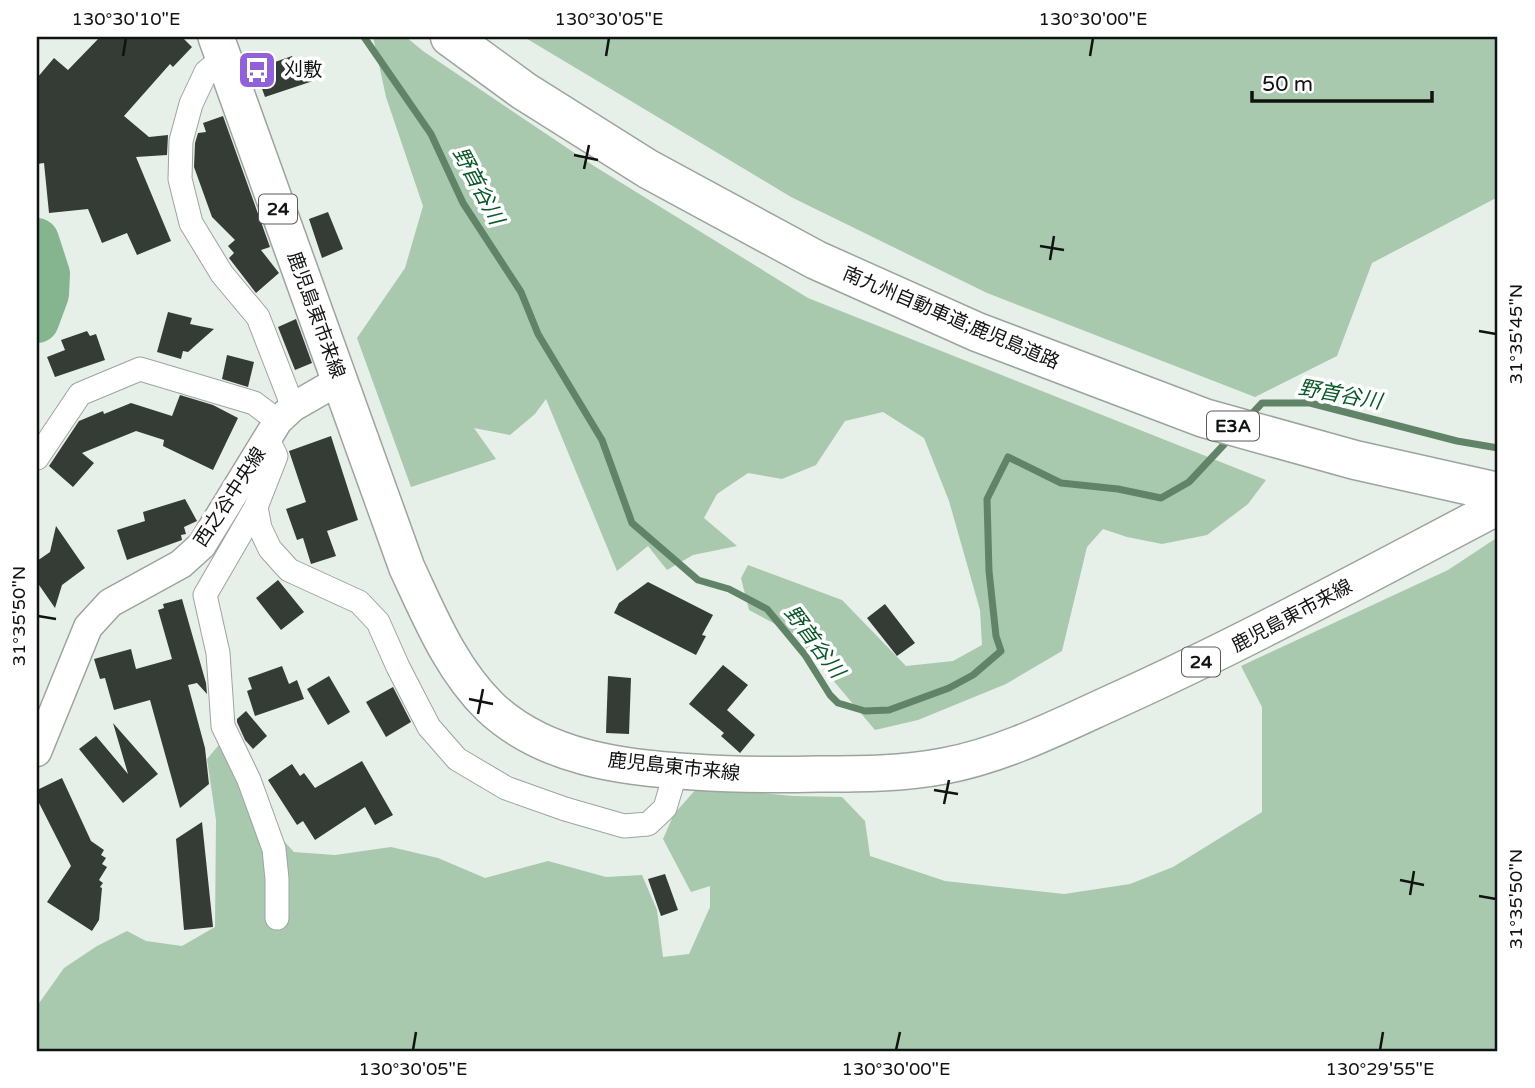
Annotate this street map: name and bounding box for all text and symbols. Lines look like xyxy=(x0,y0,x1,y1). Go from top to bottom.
text: 130°30'10"E xyxy=(72,8,180,30)
text: 130°30'05"E xyxy=(555,8,663,30)
text: 130°30'00"E xyxy=(1039,8,1147,30)
bus stop icon: 刈敷 xyxy=(236,49,278,91)
place label: 刈敷 xyxy=(284,59,322,81)
scale bar xyxy=(1252,60,1432,104)
text: 50 m xyxy=(1262,72,1313,97)
water label: 野首谷川 xyxy=(447,143,510,231)
road number: 24 xyxy=(259,194,297,224)
street label: 鹿児島東市来線 xyxy=(283,249,349,381)
street label: 南九州自動車道;鹿児島道路 xyxy=(839,262,1063,374)
text: 31°35'45"N xyxy=(1505,284,1527,384)
water label: 野首谷川 xyxy=(1296,375,1386,415)
road number: E3A xyxy=(1207,412,1259,440)
street label: 西之谷中央線 xyxy=(190,443,270,551)
text: 31°35'50"N xyxy=(8,566,30,666)
street label: 鹿児島東市来線 xyxy=(1228,575,1356,657)
water label: 野首谷川 xyxy=(779,601,850,685)
road number: 24 xyxy=(1182,648,1220,676)
street label: 鹿児島東市来線 xyxy=(607,749,741,785)
text: 31°35'50"N xyxy=(1505,849,1527,949)
text: 130°30'05"E xyxy=(359,1058,467,1080)
text: 130°30'00"E xyxy=(842,1058,950,1080)
text: 130°29'55"E xyxy=(1326,1058,1434,1080)

